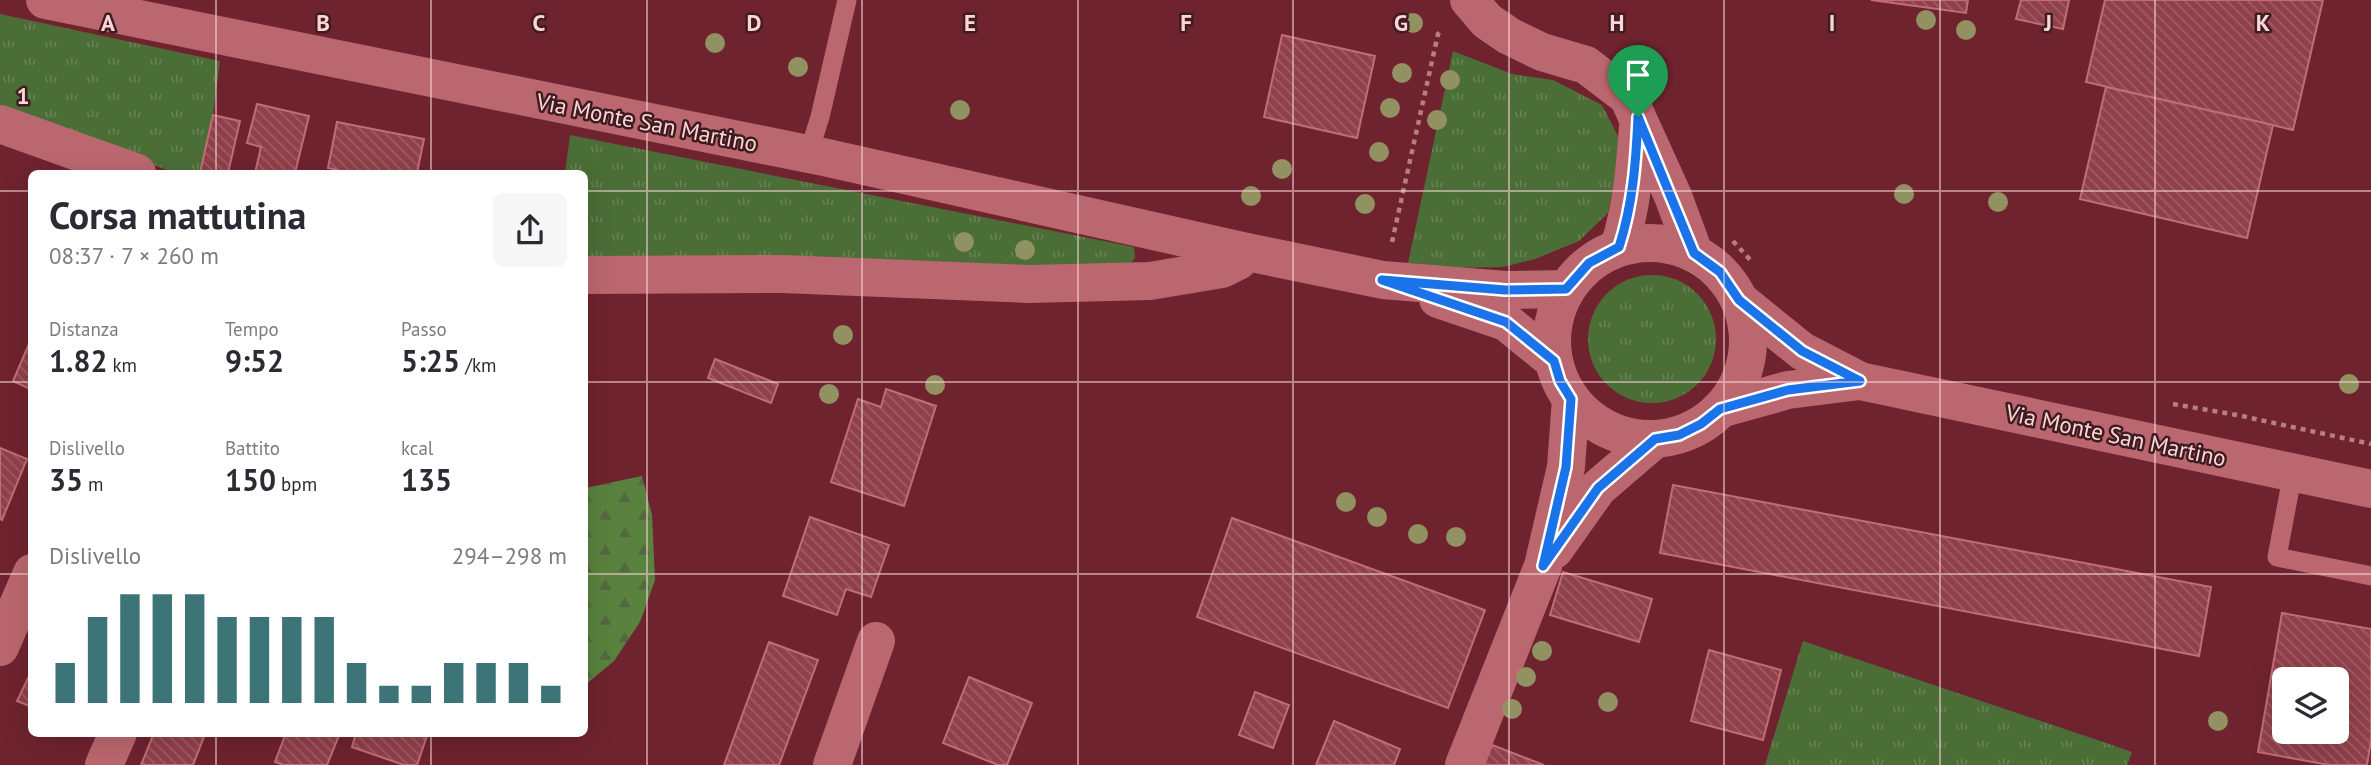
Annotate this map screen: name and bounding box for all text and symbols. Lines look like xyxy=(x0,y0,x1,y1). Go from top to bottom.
text: A xyxy=(101,8,115,37)
text: B xyxy=(316,8,330,37)
text: C xyxy=(533,8,546,37)
text: D xyxy=(747,8,761,37)
text: E xyxy=(964,8,976,37)
text: F xyxy=(1180,8,1192,37)
text: G xyxy=(1394,8,1408,37)
text: H xyxy=(1610,8,1624,37)
text: I xyxy=(1829,8,1835,37)
text: J xyxy=(2043,8,2052,37)
text: K xyxy=(2256,8,2270,37)
pin xyxy=(1608,45,1668,117)
icon: arrive xyxy=(1619,56,1657,94)
text: 1 xyxy=(16,81,30,110)
street label: Via Monte San Martino xyxy=(533,86,760,158)
text: Corsa mattutina xyxy=(49,190,306,239)
button: share xyxy=(493,193,567,267)
text: 08:37 · 7 × 260 m xyxy=(49,241,219,270)
text: Distanza xyxy=(49,317,119,341)
text: Tempo xyxy=(225,317,279,341)
text: Passo xyxy=(401,317,447,341)
text: 1.82 xyxy=(49,341,107,380)
text: 9:52 xyxy=(225,341,284,380)
text: 5:25 xyxy=(401,341,460,380)
text: km xyxy=(107,353,137,377)
text: /km xyxy=(460,353,496,377)
street label: Via Monte San Martino xyxy=(2002,397,2229,473)
text: Dislivello xyxy=(49,436,125,460)
text: Battito xyxy=(225,436,280,460)
text: kcal xyxy=(401,436,433,460)
text: 35 xyxy=(49,460,83,499)
text: 150 xyxy=(225,460,276,499)
text: 135 xyxy=(401,460,452,499)
text: m xyxy=(83,472,104,496)
text: bpm xyxy=(276,472,317,496)
text: Dislivello xyxy=(49,541,141,570)
text: 294–298 m xyxy=(452,541,567,570)
map controls xyxy=(2272,667,2349,744)
button: layers xyxy=(2272,667,2349,744)

